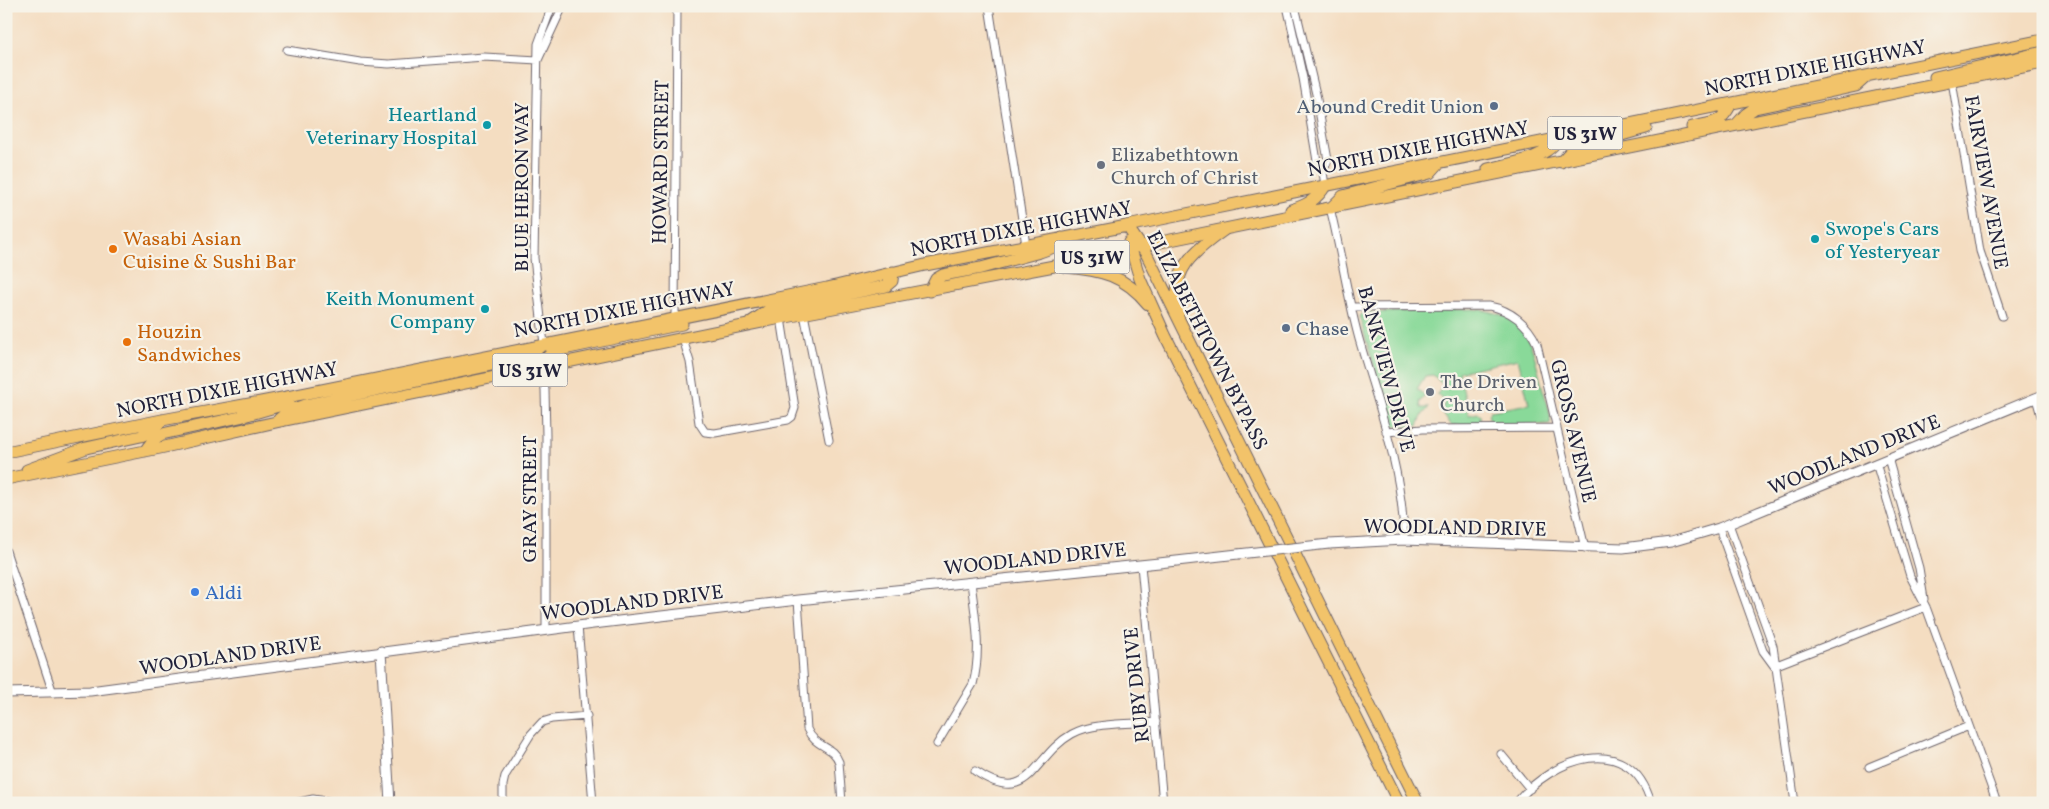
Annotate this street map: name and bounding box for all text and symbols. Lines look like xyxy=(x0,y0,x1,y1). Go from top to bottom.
street label: NORTH DIXIE HIGHWAY xyxy=(1702,34,1929,104)
street label: HOWARD STREET xyxy=(647,79,677,244)
street label: FAIRVIEW AVENUE xyxy=(1956,93,2014,272)
place label: Abound Credit Union xyxy=(1297,94,1484,122)
marker: Abound Credit Union xyxy=(1488,100,1500,112)
place label: Heartland Veterinary Hospital xyxy=(306,102,477,153)
street label: BLUE HERON WAY xyxy=(509,102,537,272)
street label: NORTH DIXIE HIGHWAY xyxy=(1305,115,1532,185)
road number: US 31W xyxy=(1548,116,1622,150)
marker: Heartland Veterinary Hospital xyxy=(481,119,493,131)
place label: Elizabethtown Church of Christ xyxy=(1111,142,1258,193)
marker: Elizabethtown Church of Christ xyxy=(1095,159,1107,171)
street label: NORTH DIXIE HIGHWAY xyxy=(908,195,1135,265)
place label: Swope's Cars of Yesteryear xyxy=(1825,216,1940,267)
place label: Wasabi Asian Cuisine & Sushi Bar xyxy=(123,226,296,277)
street label: ELIZABETHTOWN BYPASS xyxy=(1139,226,1274,455)
marker: Swope's Cars of Yesteryear xyxy=(1809,233,1821,245)
road number: US 31W xyxy=(1054,240,1130,274)
marker: Wasabi Asian Cuisine & Sushi Bar xyxy=(107,243,119,255)
street label: NORTH DIXIE HIGHWAY xyxy=(511,276,738,346)
street label: BANKVIEW DRIVE xyxy=(1349,283,1421,456)
place label: Keith Monument Company xyxy=(326,286,475,337)
marker: Keith Monument Company xyxy=(479,303,491,315)
place label: Chase xyxy=(1296,316,1349,344)
place label: Houzin Sandwiches xyxy=(137,319,241,370)
marker: Chase xyxy=(1280,322,1292,334)
marker: Houzin Sandwiches xyxy=(121,336,133,348)
road number: US 31W xyxy=(492,354,568,386)
street label: NORTH DIXIE HIGHWAY xyxy=(114,356,341,426)
street label: GROSS AVENUE xyxy=(1542,357,1602,506)
place label: The Driven Church xyxy=(1440,369,1538,420)
marker: The Driven Church xyxy=(1424,386,1436,398)
street label: WOODLAND DRIVE xyxy=(1764,409,1945,503)
street label: GRAY STREET xyxy=(517,435,545,563)
street label: WOODLAND DRIVE xyxy=(1363,513,1547,545)
street label: WOODLAND DRIVE xyxy=(943,536,1128,583)
street label: WOODLAND DRIVE xyxy=(540,579,725,629)
place label: Aldi xyxy=(205,580,242,608)
marker: Aldi xyxy=(189,586,201,598)
street label: RUBY DRIVE xyxy=(1118,626,1158,744)
street label: WOODLAND DRIVE xyxy=(138,630,323,684)

